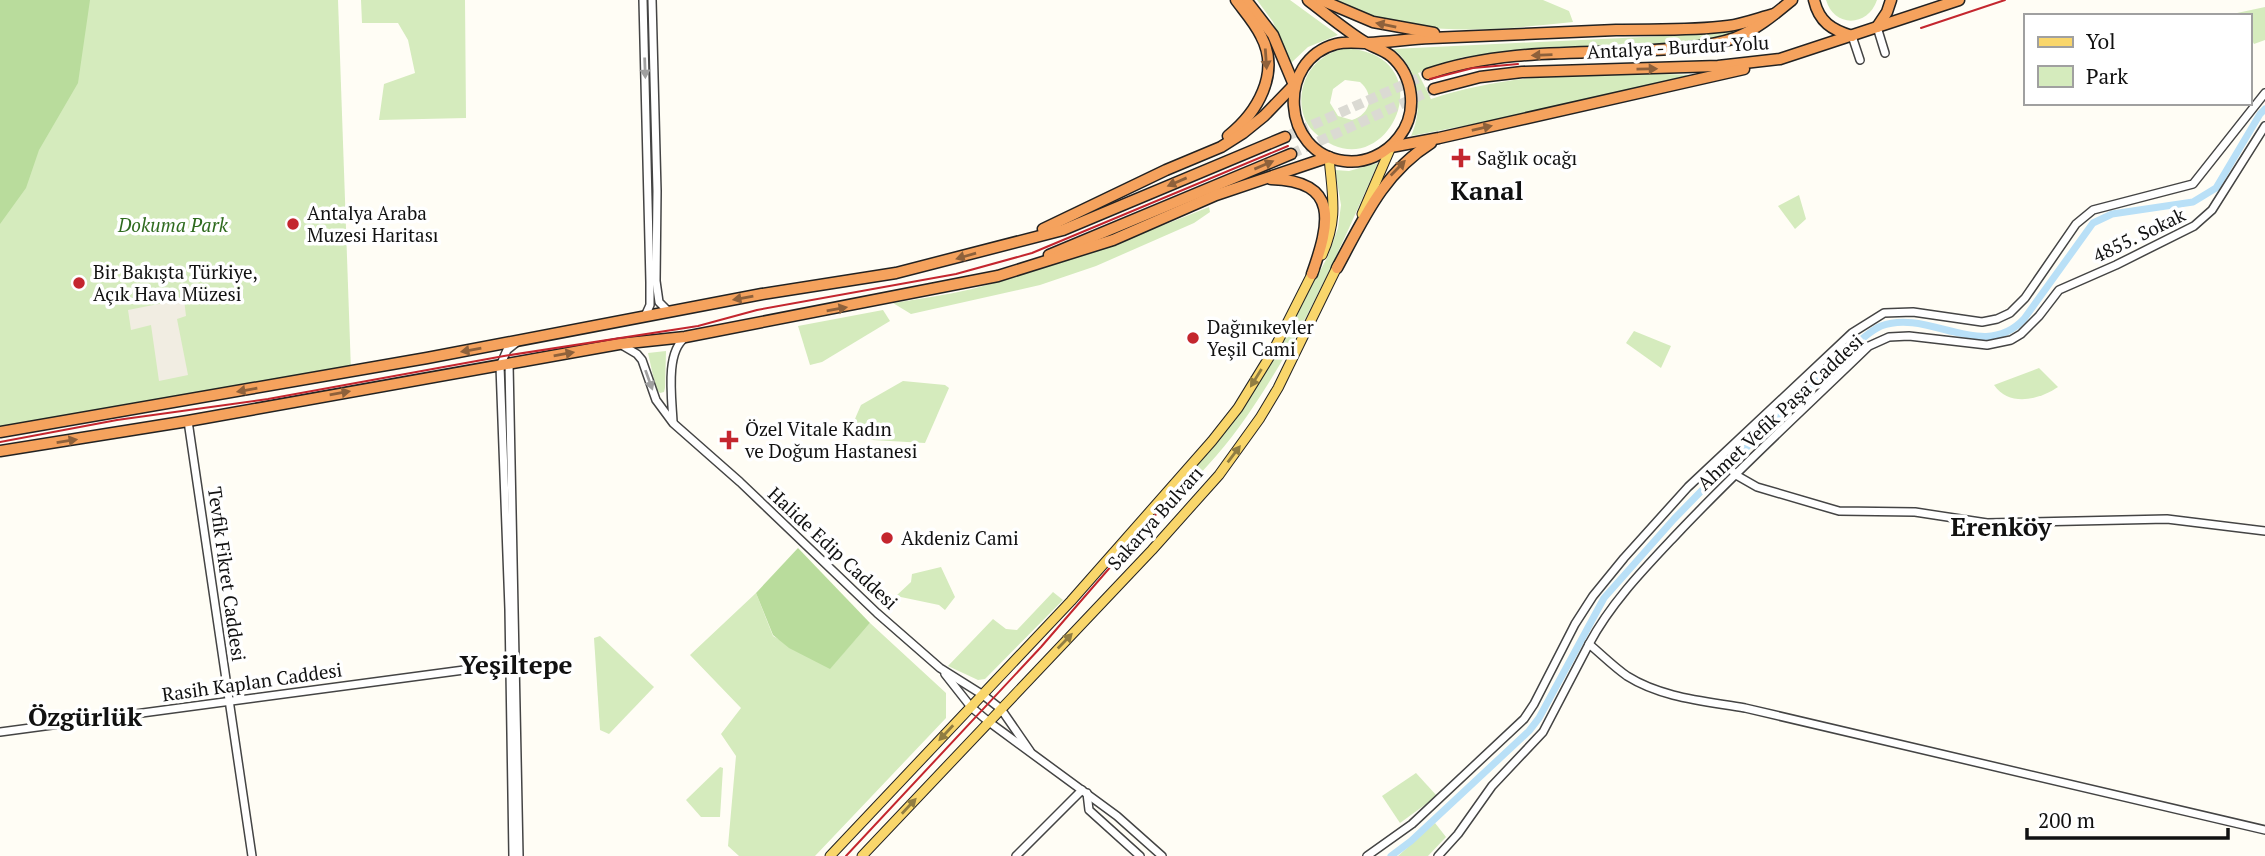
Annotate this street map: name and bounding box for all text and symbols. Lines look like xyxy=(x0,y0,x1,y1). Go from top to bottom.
legend xyxy=(2024,14,2251,105)
one-way arrow xyxy=(1375,19,1397,30)
text: Yol xyxy=(2086,27,2116,55)
street label: Antalya - Burdur Yolu xyxy=(1586,29,1770,64)
one-way arrow xyxy=(1261,48,1272,70)
one-way arrow xyxy=(1531,49,1553,60)
one-way arrow xyxy=(639,57,651,79)
text: Park xyxy=(2086,62,2128,90)
one-way arrow xyxy=(1637,63,1659,74)
one-way arrow xyxy=(1471,123,1493,134)
place label: Sağlık ocağı xyxy=(1477,145,1577,170)
marker: Sağlık ocağı xyxy=(1451,148,1471,168)
one-way arrow xyxy=(1254,159,1274,171)
one-way arrow xyxy=(1390,160,1407,177)
district label: Kanal xyxy=(1451,173,1523,207)
one-way arrow xyxy=(1166,177,1187,188)
place label: Antalya Araba Muzesi Haritası xyxy=(307,200,439,247)
street label: 4855. Sokak xyxy=(2089,201,2189,268)
park label: Dokuma Park xyxy=(117,212,229,237)
marker: Antalya Araba Muzesi Haritası xyxy=(285,216,301,232)
one-way arrow xyxy=(955,251,976,261)
place label: Bir Bakışta Türkiye, Açık Hava Müzesi xyxy=(93,259,258,306)
marker: Bir Bakışta Türkiye, Açık Hava Müzesi xyxy=(71,275,87,291)
one-way arrow xyxy=(732,293,754,304)
one-way arrow xyxy=(826,303,848,314)
place label: Dağınıkevler Yeşil Cami xyxy=(1207,314,1314,361)
street label: Ahmet Vefik Paşa Caddesi xyxy=(1691,328,1868,495)
marker: Dağınıkevler Yeşil Cami xyxy=(1185,330,1201,346)
one-way arrow xyxy=(460,345,482,356)
one-way arrow xyxy=(553,348,575,359)
one-way arrow xyxy=(1250,368,1263,388)
one-way arrow xyxy=(644,370,655,391)
one-way arrow xyxy=(236,385,258,396)
one-way arrow xyxy=(329,388,351,399)
place label: Özel Vitale Kadın ve Doğum Hastanesi xyxy=(744,416,917,463)
marker: Özel Vitale Kadın ve Doğum Hastanesi xyxy=(719,430,739,450)
one-way arrow xyxy=(57,435,79,446)
one-way arrow xyxy=(1227,445,1241,463)
street label: Sakarya Bulvarı xyxy=(1101,461,1208,575)
street label: Halide Edip Caddesi xyxy=(763,481,904,614)
street label: Tevfik Fikret Caddesi xyxy=(203,485,252,663)
district label: Erenköy xyxy=(1950,509,2053,543)
place label: Akdeniz Cami xyxy=(901,525,1019,550)
marker: Akdeniz Cami xyxy=(879,530,895,546)
one-way arrow xyxy=(1057,632,1073,650)
district label: Yeşiltepe xyxy=(460,647,573,681)
street label: Rasih Kaplan Caddesi xyxy=(160,656,344,707)
district label: Özgürlük xyxy=(28,699,143,733)
one-way arrow xyxy=(938,725,954,742)
scale bar xyxy=(2027,796,2228,840)
one-way arrow xyxy=(901,798,918,815)
text: 200 m xyxy=(2038,806,2095,834)

